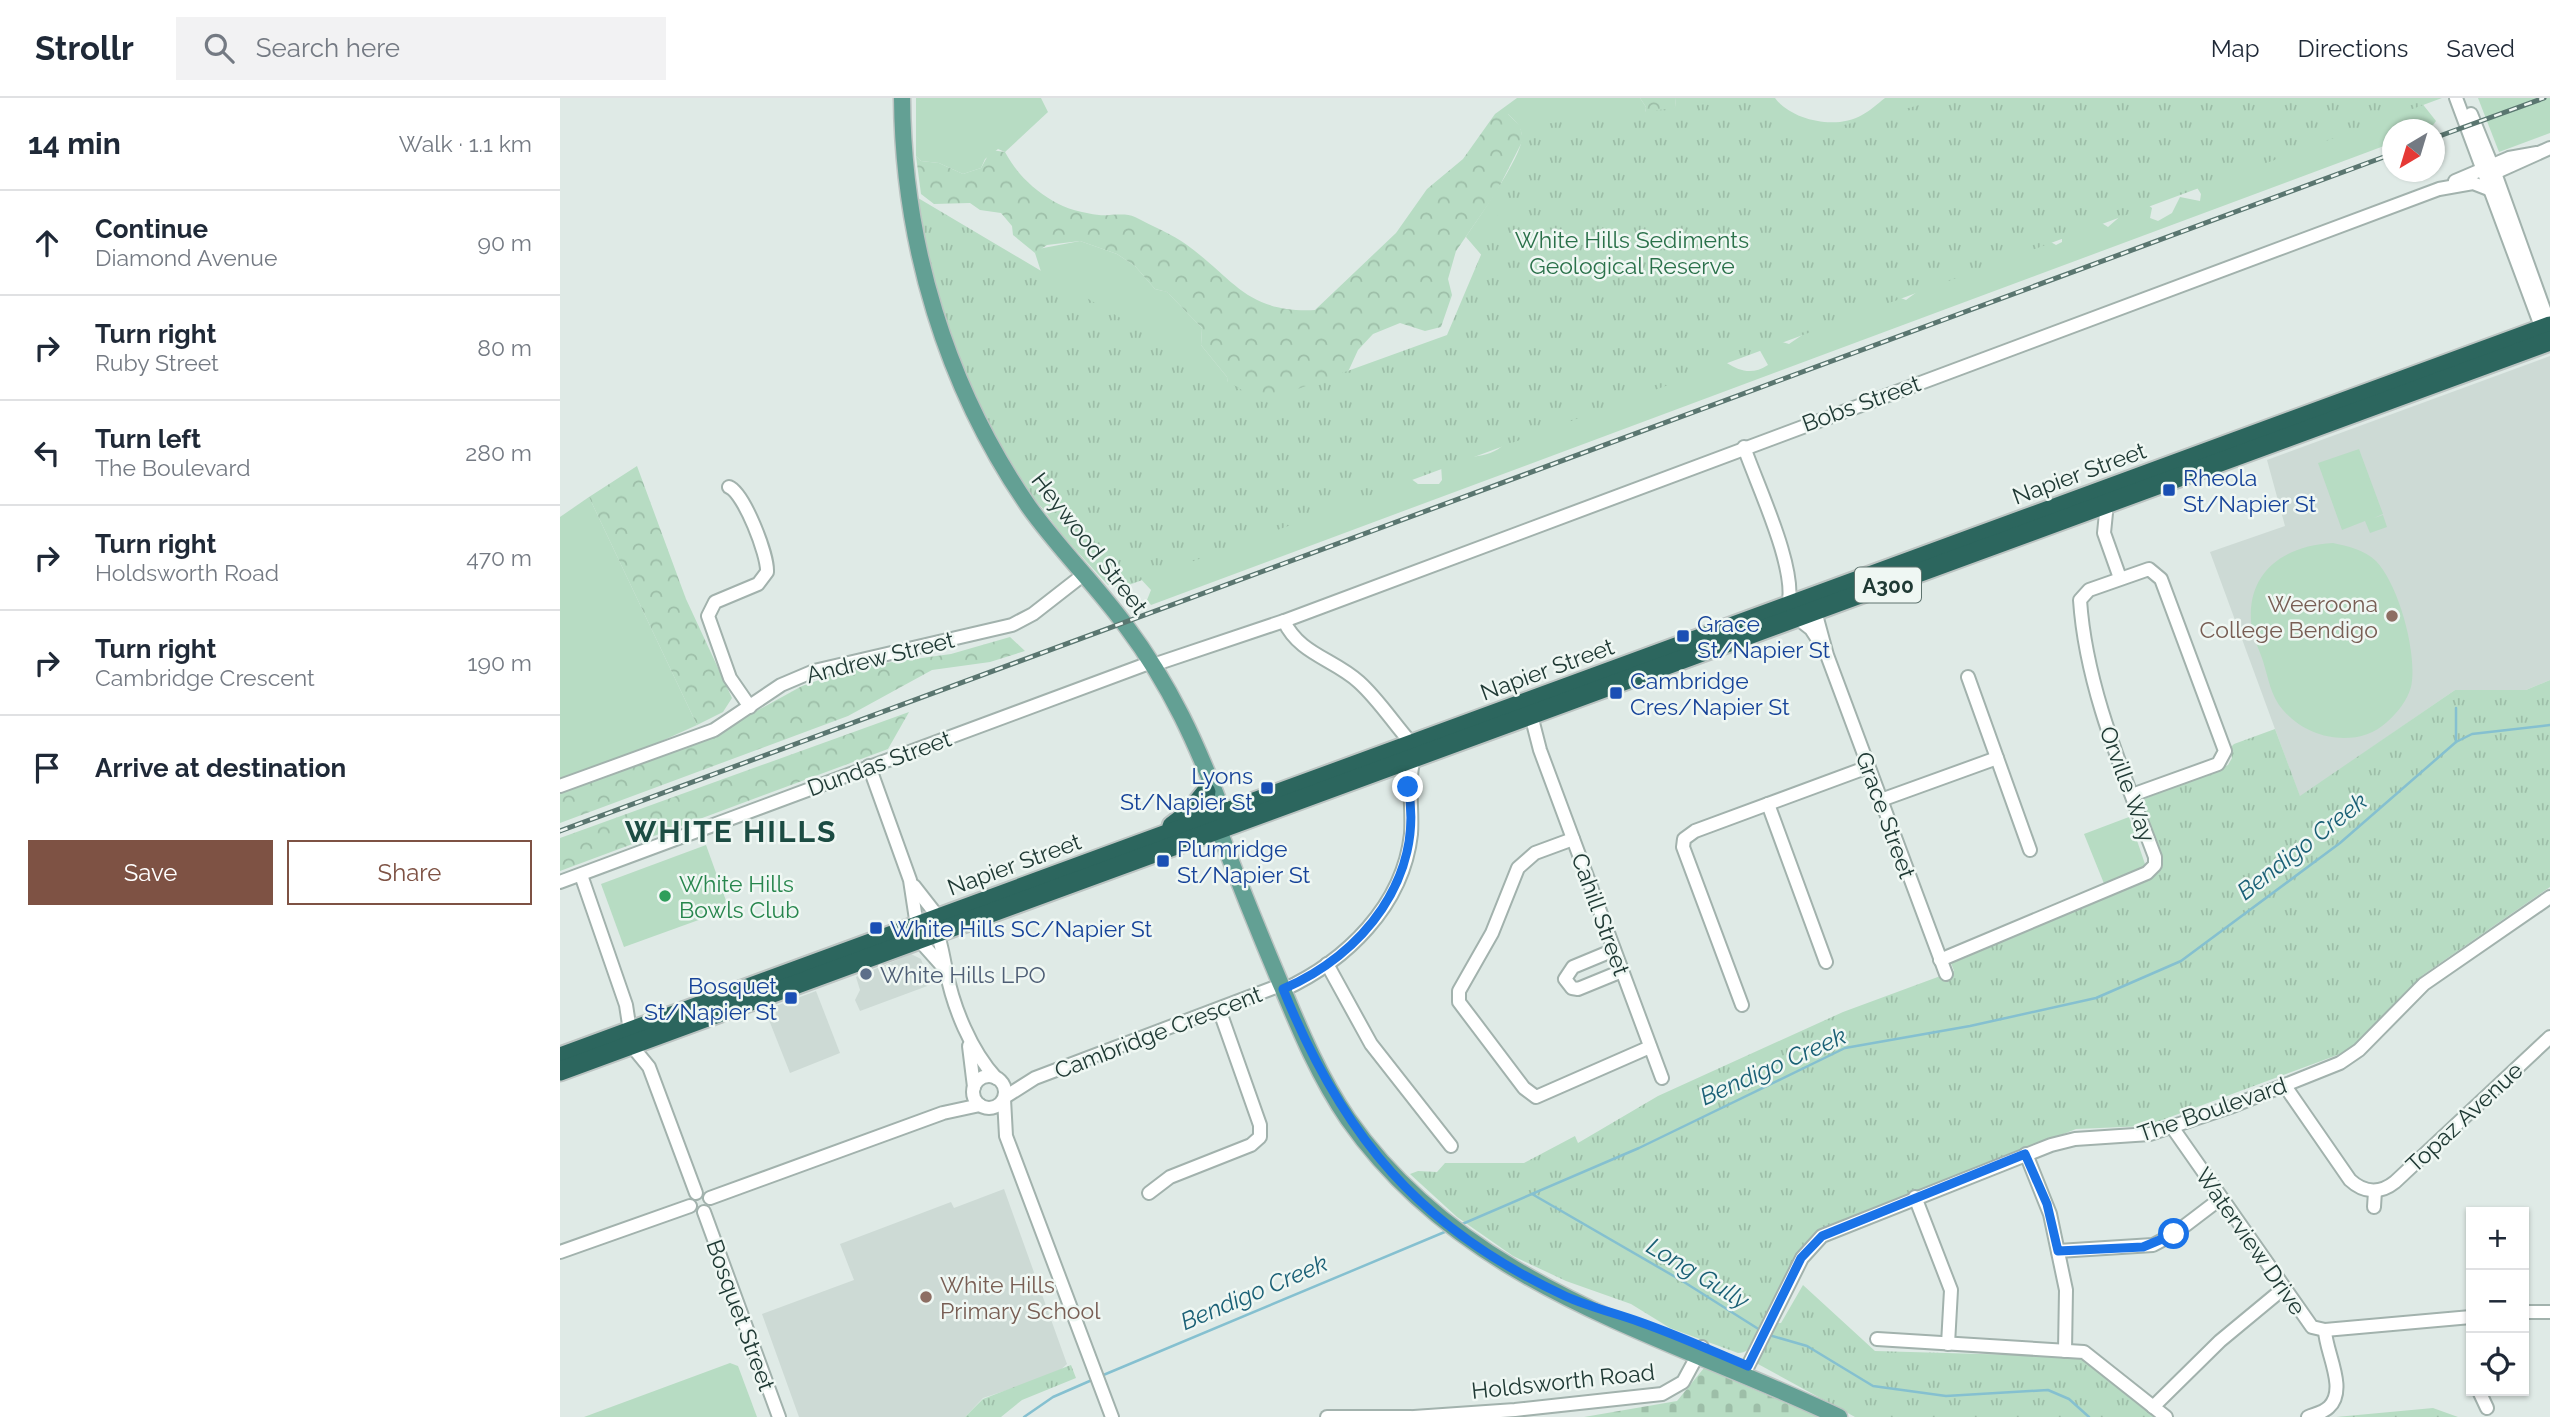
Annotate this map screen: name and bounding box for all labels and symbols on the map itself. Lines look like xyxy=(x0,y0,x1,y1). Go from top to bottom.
north arrow xyxy=(2382,119,2445,182)
park label: White Hills Sediments Geological Reserve xyxy=(1515,226,1749,279)
street label: Bobs Street xyxy=(1798,369,1924,437)
street label: Napier Street xyxy=(2009,436,2150,510)
place label: Rheola St/Napier St xyxy=(2183,464,2316,517)
street label: Heywood Street xyxy=(1026,467,1154,619)
marker: Rheola St/Napier St xyxy=(2161,482,2177,498)
road number: A300 xyxy=(1855,568,1921,602)
place label: Weeroona College Bendigo xyxy=(2199,590,2378,643)
marker: Weeroona College Bendigo xyxy=(2384,608,2400,624)
place label: Grace St/Napier St xyxy=(1697,610,1830,663)
street label: Andrew Street xyxy=(803,625,957,688)
marker: Grace St/Napier St xyxy=(1675,628,1691,644)
street label: Napier Street xyxy=(1477,632,1618,706)
place label: Cambridge Cres/Napier St xyxy=(1630,667,1790,720)
marker: Cambridge Cres/Napier St xyxy=(1608,685,1624,701)
street label: Orville Way xyxy=(2095,722,2161,846)
street label: Dundas Street xyxy=(803,724,955,802)
street label: Grace Street xyxy=(1851,748,1921,882)
place label: Lyons St/Napier St xyxy=(1120,762,1253,815)
route end xyxy=(1392,771,1423,802)
marker: Lyons St/Napier St xyxy=(1259,780,1275,796)
water label: Bendigo Creek xyxy=(2231,786,2373,906)
district label: WHITE HILLS xyxy=(625,814,837,849)
street label: Napier Street xyxy=(944,827,1085,901)
place label: Plumridge St/Napier St xyxy=(1177,835,1310,888)
street label: Cahill Street xyxy=(1566,849,1636,979)
marker: Plumridge St/Napier St xyxy=(1155,853,1171,869)
place label: White Hills Bowls Club xyxy=(679,870,799,923)
marker: White Hills Bowls Club xyxy=(657,888,673,904)
place label: White Hills SC/Napier St xyxy=(890,915,1152,942)
marker: White Hills SC/Napier St xyxy=(868,920,884,936)
place label: White Hills LPO xyxy=(880,961,1046,988)
marker: White Hills LPO xyxy=(858,966,874,982)
place label: Bosquet St/Napier St xyxy=(644,972,777,1025)
street label: Cambridge Crescent xyxy=(1051,980,1266,1084)
marker: Bosquet St/Napier St xyxy=(783,990,799,1006)
water label: Bendigo Creek xyxy=(1695,1021,1851,1111)
street label: Topaz Avenue xyxy=(2400,1056,2528,1178)
street label: The Boulevard xyxy=(2134,1071,2290,1147)
street label: Waterview Drive xyxy=(2190,1162,2312,1320)
route start xyxy=(2158,1218,2189,1249)
water label: Long Gully xyxy=(1642,1231,1756,1316)
street label: Bosquet Street xyxy=(701,1236,781,1394)
water label: Bendigo Creek xyxy=(1176,1248,1332,1336)
place label: White Hills Primary School xyxy=(940,1271,1101,1324)
marker: White Hills Primary School xyxy=(918,1289,934,1305)
street label: Holdsworth Road xyxy=(1470,1358,1656,1404)

